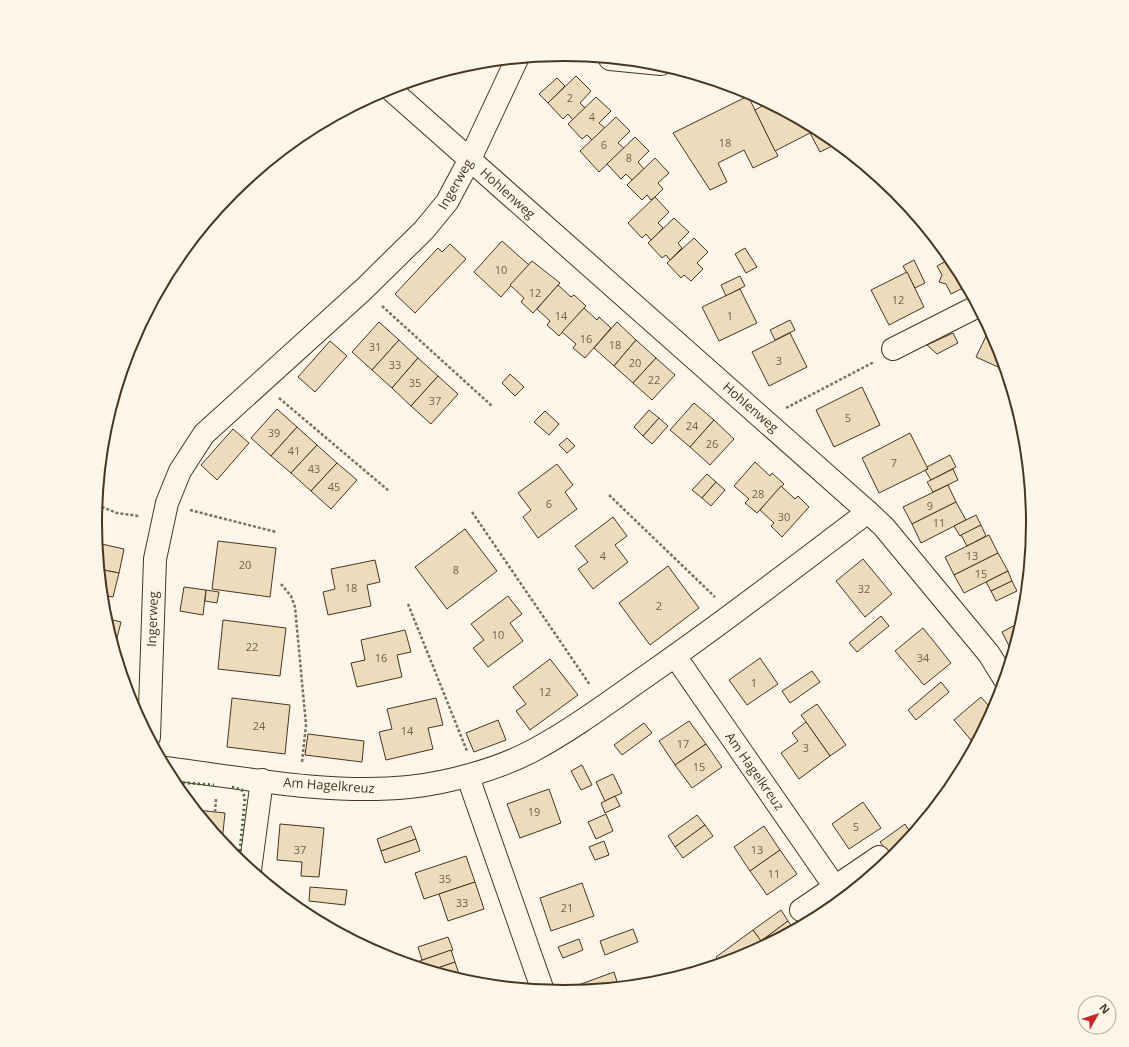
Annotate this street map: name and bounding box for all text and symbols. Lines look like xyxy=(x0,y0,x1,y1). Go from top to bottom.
house number: 2 xyxy=(567,90,573,105)
house number: 4 xyxy=(589,109,596,124)
house number: 18 xyxy=(719,135,731,150)
house number: 6 xyxy=(601,137,607,152)
house number: 8 xyxy=(626,150,632,165)
street label: Ingerweg xyxy=(433,155,477,213)
street label: Hohlenweg xyxy=(477,163,539,223)
house number: 10 xyxy=(495,262,507,277)
house number: 12 xyxy=(529,285,541,300)
house number: 12 xyxy=(892,292,904,307)
house number: 14 xyxy=(555,308,568,323)
house number: 1 xyxy=(727,308,733,323)
house number: 16 xyxy=(580,331,592,346)
house number: 18 xyxy=(609,337,621,352)
house number: 31 xyxy=(369,339,381,354)
house number: 3 xyxy=(776,353,782,368)
house number: 20 xyxy=(629,355,641,370)
house number: 33 xyxy=(389,357,401,372)
house number: 22 xyxy=(648,372,660,387)
house number: 35 xyxy=(409,375,421,390)
street label: Hohlenweg xyxy=(719,378,783,436)
house number: 37 xyxy=(429,393,441,408)
house number: 5 xyxy=(845,410,851,425)
house number: 24 xyxy=(686,418,699,433)
house number: 39 xyxy=(268,425,280,440)
house number: 26 xyxy=(706,436,718,451)
house number: 41 xyxy=(288,443,300,458)
house number: 7 xyxy=(891,455,897,470)
house number: 43 xyxy=(308,461,320,476)
house number: 45 xyxy=(328,479,340,494)
house number: 28 xyxy=(752,486,764,501)
house number: 6 xyxy=(546,496,552,511)
house number: 9 xyxy=(927,498,933,513)
house number: 30 xyxy=(778,509,790,524)
house number: 11 xyxy=(933,515,945,530)
house number: 4 xyxy=(600,548,607,563)
house number: 13 xyxy=(966,548,978,563)
house number: 20 xyxy=(239,557,251,572)
house number: 8 xyxy=(453,562,459,577)
house number: 15 xyxy=(975,566,987,581)
house number: 18 xyxy=(345,580,357,595)
house number: 32 xyxy=(858,581,870,596)
street label: Ingerweg xyxy=(142,591,162,647)
house number: 2 xyxy=(656,598,662,613)
house number: 10 xyxy=(492,627,504,642)
house number: 22 xyxy=(246,639,258,654)
house number: 16 xyxy=(375,650,387,665)
house number: 34 xyxy=(917,650,930,665)
house number: 1 xyxy=(751,675,757,690)
house number: 12 xyxy=(539,684,551,699)
house number: 24 xyxy=(253,718,266,733)
house number: 14 xyxy=(401,723,414,738)
street label: Am Hagelkreuz xyxy=(721,728,789,814)
house number: 17 xyxy=(677,736,689,751)
house number: 3 xyxy=(803,740,809,755)
house number: 15 xyxy=(693,759,705,774)
street label: Am Hagelkreuz xyxy=(283,773,375,797)
house number: 19 xyxy=(528,804,540,819)
house number: 5 xyxy=(853,819,859,834)
house number: 37 xyxy=(294,842,306,857)
house number: 13 xyxy=(751,842,763,857)
house number: 11 xyxy=(768,866,780,881)
house number: 35 xyxy=(439,871,451,886)
house number: 33 xyxy=(456,895,468,910)
house number: 21 xyxy=(561,900,573,915)
north arrow xyxy=(1077,995,1117,1035)
text: N xyxy=(1097,1000,1114,1017)

